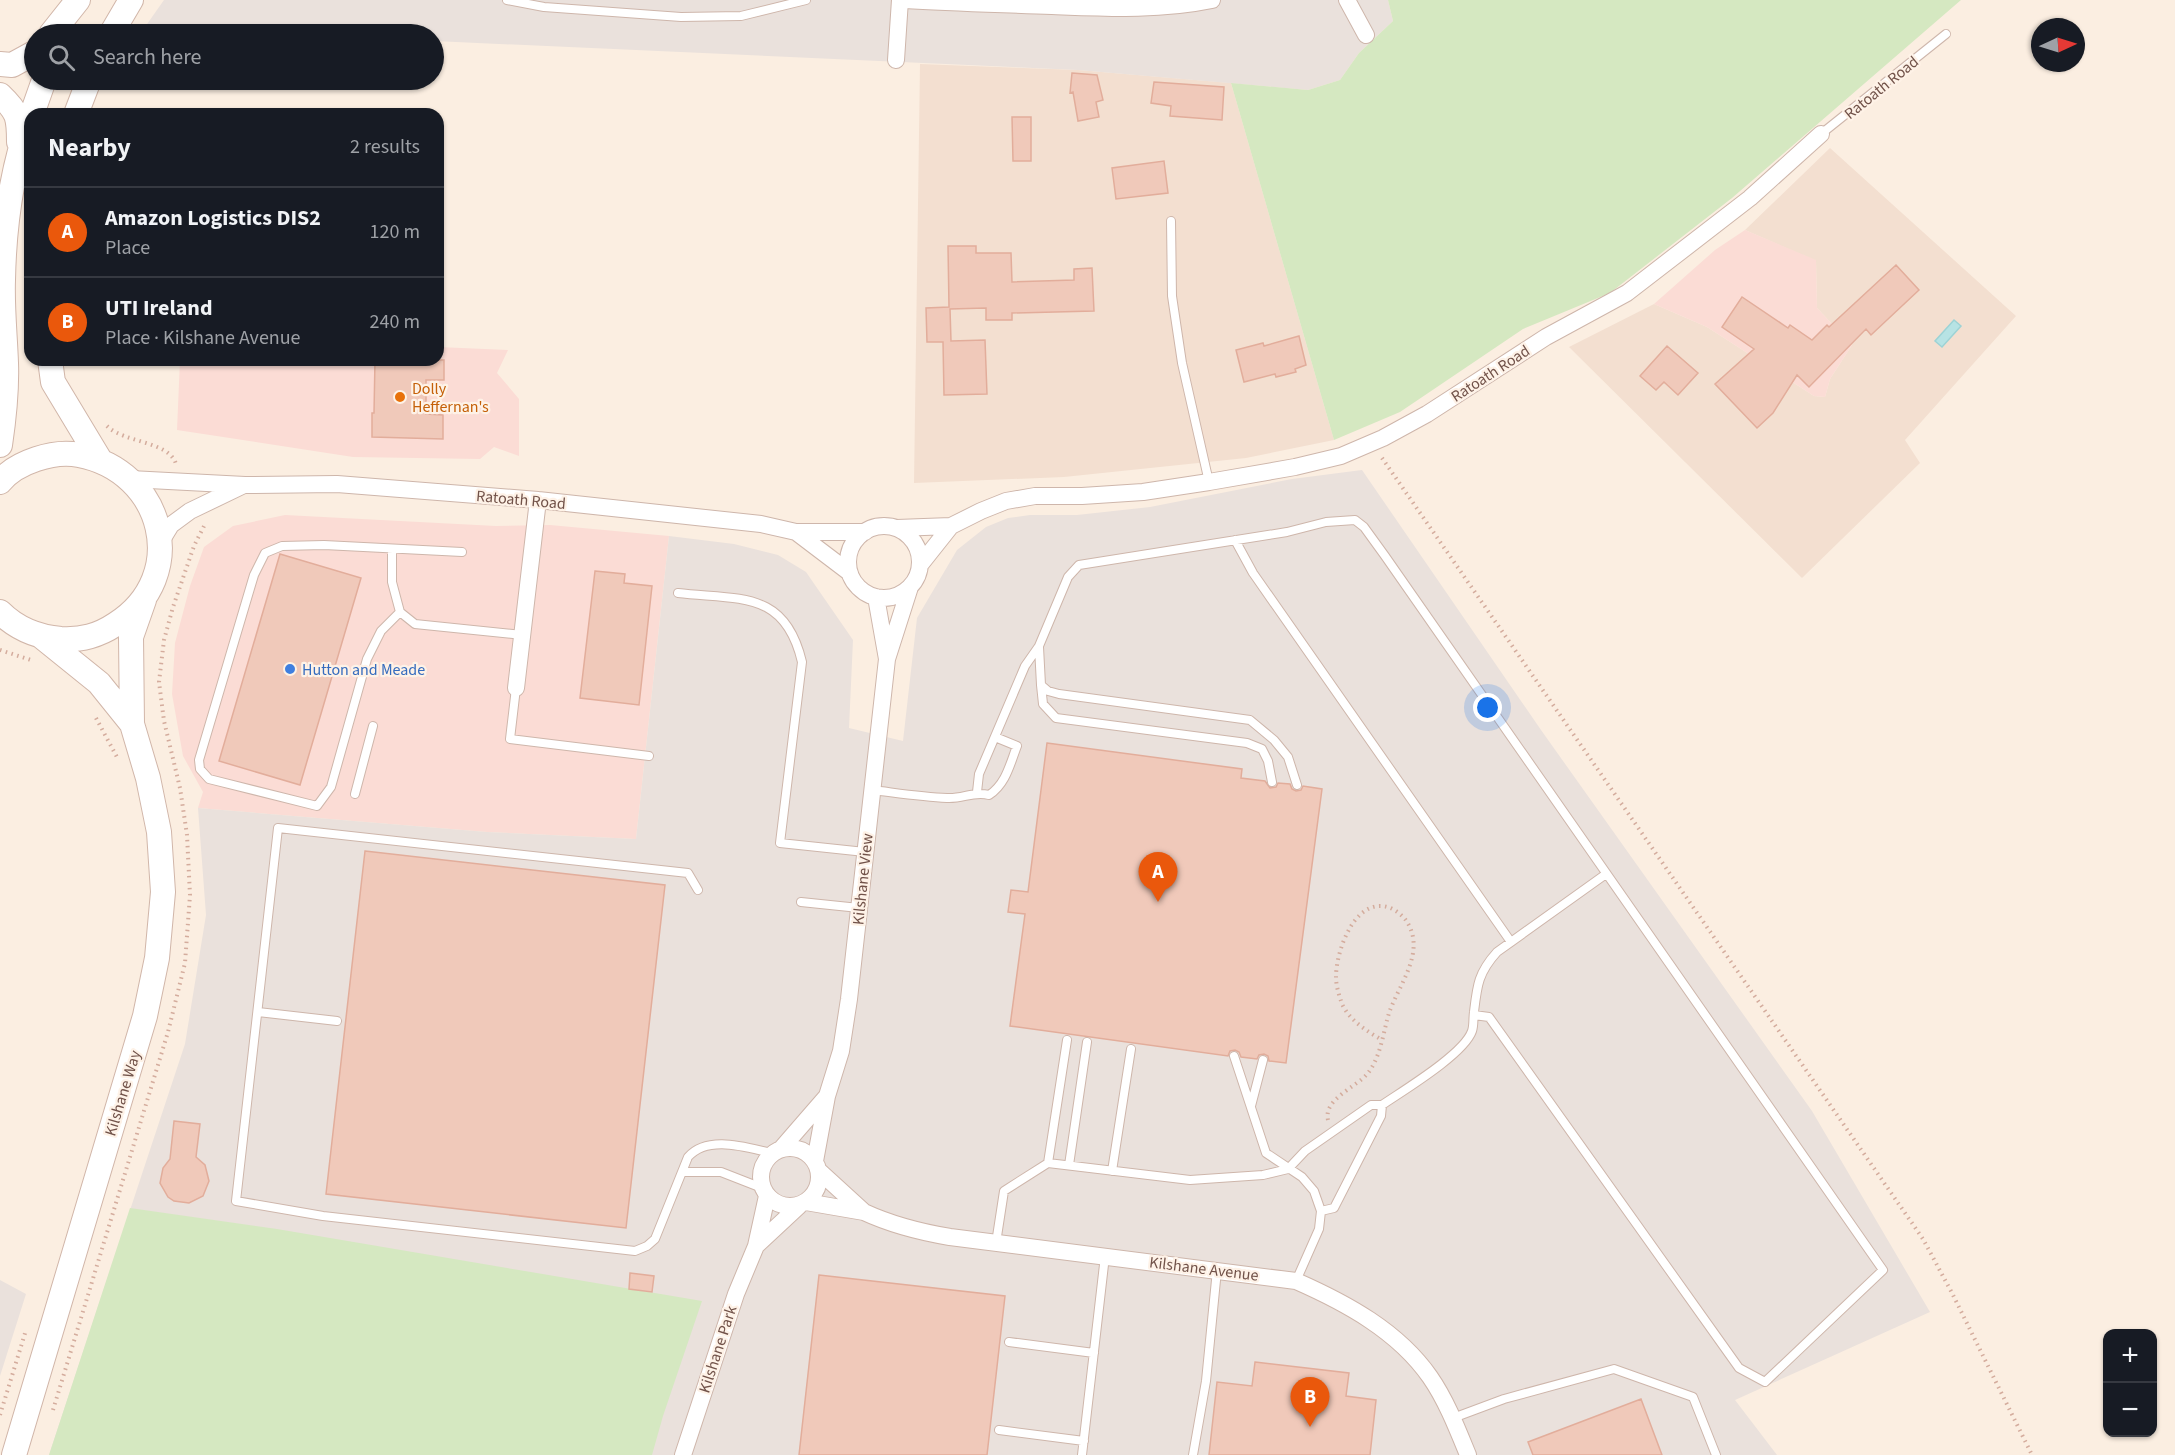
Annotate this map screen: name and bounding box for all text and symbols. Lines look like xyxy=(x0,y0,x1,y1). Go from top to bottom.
north arrow xyxy=(2031,18,2085,72)
search box xyxy=(24,24,444,90)
icon: search xyxy=(45,41,78,74)
text: Search here xyxy=(93,41,201,73)
street label: Ratoath Road xyxy=(1840,51,1924,125)
text: Nearby xyxy=(48,129,131,166)
text: 2 results xyxy=(350,133,420,161)
text: Amazon Logistics DIS2 xyxy=(105,202,321,234)
text: A xyxy=(62,218,73,246)
text: 120 m xyxy=(370,218,420,246)
text: Place xyxy=(105,234,150,262)
text: UTI Ireland xyxy=(105,292,213,324)
text: B xyxy=(61,308,74,336)
text: 240 m xyxy=(370,308,420,336)
text: Place · Kilshane Avenue xyxy=(105,324,301,352)
street label: Ratoath Road xyxy=(1447,340,1534,408)
place label: Dolly Heffernan's xyxy=(412,378,489,418)
marker: Dolly Heffernan's xyxy=(393,390,407,404)
street label: Ratoath Road xyxy=(475,485,567,515)
place label: Hutton and Meade xyxy=(302,659,425,681)
marker: Hutton and Meade xyxy=(283,662,297,676)
your location xyxy=(1473,693,1502,722)
street label: Kilshane View xyxy=(847,832,879,926)
pin: A xyxy=(1138,852,1178,902)
street label: Kilshane Way xyxy=(99,1047,147,1139)
street label: Kilshane Avenue xyxy=(1148,1251,1260,1287)
street label: Kilshane Park xyxy=(693,1303,742,1396)
map controls xyxy=(2103,1329,2157,1437)
button: + xyxy=(2103,1329,2157,1383)
pin: B xyxy=(1290,1378,1330,1427)
button: − xyxy=(2103,1383,2157,1437)

